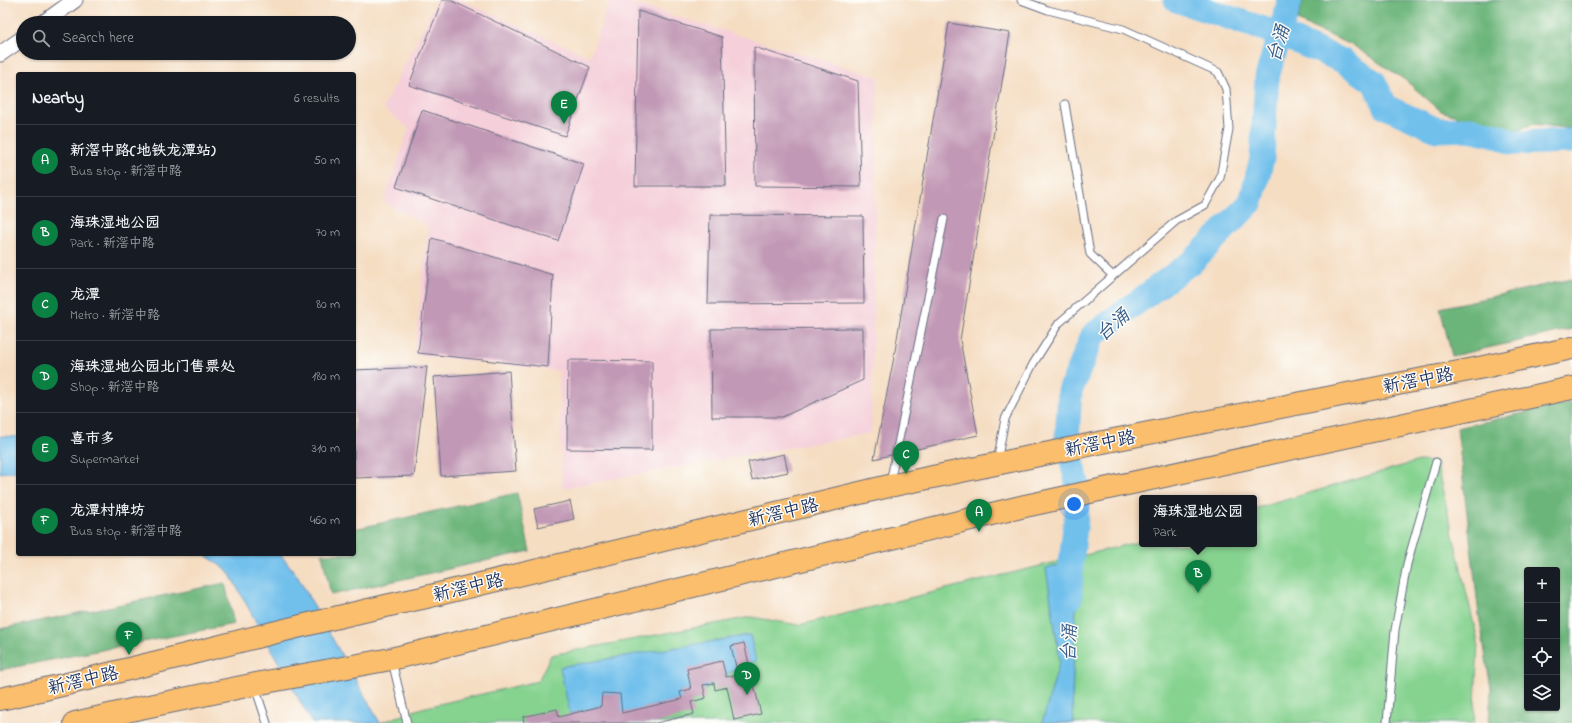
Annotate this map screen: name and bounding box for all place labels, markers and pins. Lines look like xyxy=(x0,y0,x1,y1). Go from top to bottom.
pin: E xyxy=(551,91,577,124)
pin: C xyxy=(893,441,919,474)
pin: A xyxy=(966,499,992,532)
pin: B xyxy=(1185,560,1211,593)
pin: F xyxy=(116,622,142,655)
pin: D xyxy=(734,662,760,695)

